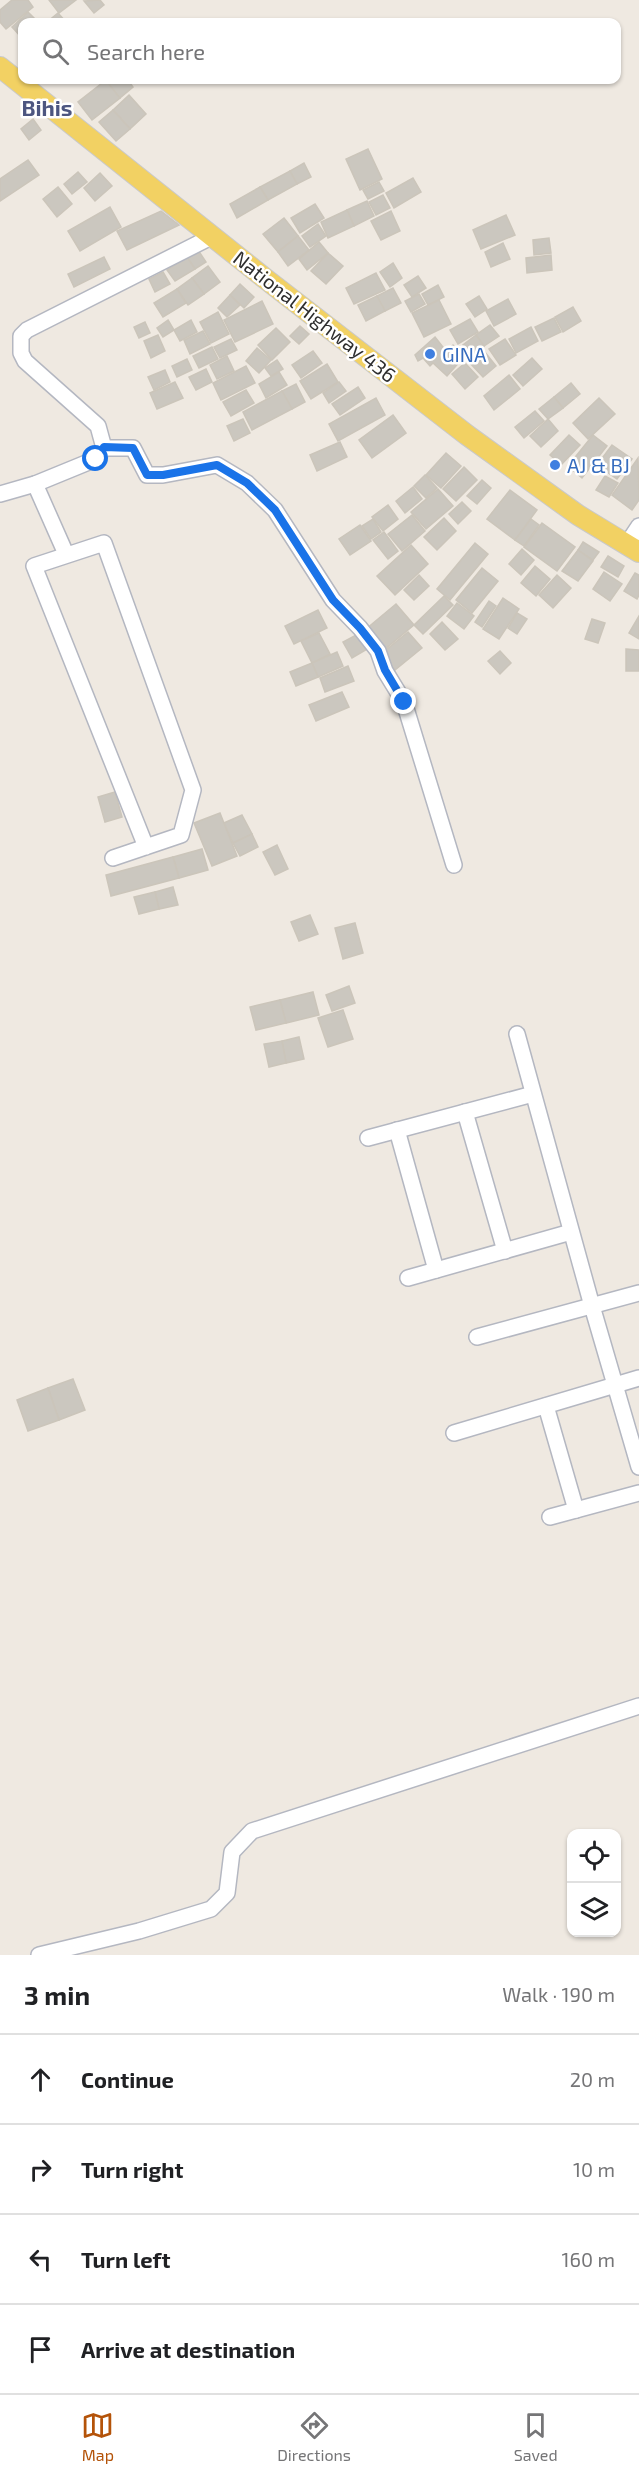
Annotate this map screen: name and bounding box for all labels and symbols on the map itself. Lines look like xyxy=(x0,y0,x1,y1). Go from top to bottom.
district label: Bihis xyxy=(21,94,73,120)
street label: National Highway 436 xyxy=(229,245,401,387)
place label: GINA xyxy=(442,342,487,366)
marker: GINA xyxy=(423,347,437,361)
route start xyxy=(82,445,108,471)
place label: AJ & BJ xyxy=(567,453,630,477)
marker: AJ & BJ xyxy=(548,458,562,472)
route end xyxy=(390,688,416,714)

